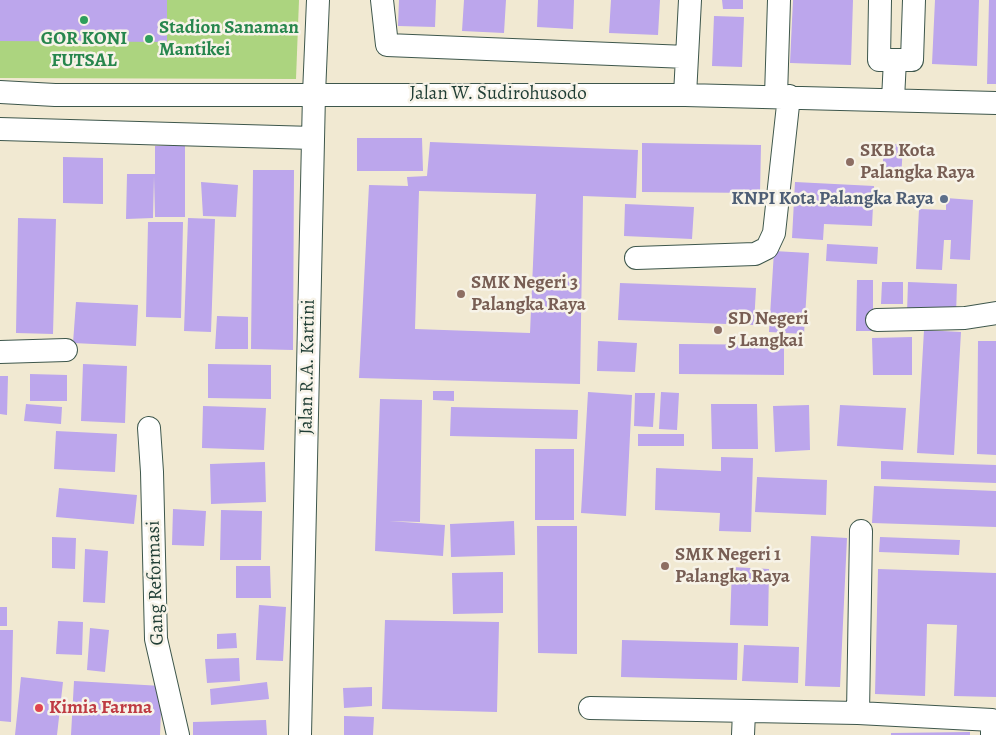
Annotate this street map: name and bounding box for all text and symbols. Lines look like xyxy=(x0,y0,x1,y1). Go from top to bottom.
marker: GOR KONI FUTSAL xyxy=(78,14,90,26)
place label: Stadion Sanaman Mantikei xyxy=(159,17,299,61)
place label: GOR KONI FUTSAL xyxy=(41,28,127,72)
marker: Stadion Sanaman Mantikei xyxy=(143,33,155,45)
street label: Jalan W. Sudirohusodo xyxy=(409,83,587,105)
place label: SKB Kota Palangka Raya xyxy=(860,140,975,184)
marker: SKB Kota Palangka Raya xyxy=(844,156,856,168)
place label: KNPI Kota Palangka Raya xyxy=(731,188,934,210)
marker: KNPI Kota Palangka Raya xyxy=(938,193,950,205)
place label: SMK Negeri 3 Palangka Raya xyxy=(471,272,586,316)
marker: SMK Negeri 3 Palangka Raya xyxy=(455,288,467,300)
street label: Jalan R.A. Kartini xyxy=(295,299,321,435)
place label: SD Negeri 5 Langkai xyxy=(728,308,809,352)
marker: SD Negeri 5 Langkai xyxy=(712,324,724,336)
street label: Gang Reformasi xyxy=(142,520,170,646)
place label: SMK Negeri 1 Palangka Raya xyxy=(675,544,790,588)
marker: SMK Negeri 1 Palangka Raya xyxy=(659,560,671,572)
place label: Kimia Farma xyxy=(49,697,152,719)
marker: Kimia Farma xyxy=(33,702,45,714)

